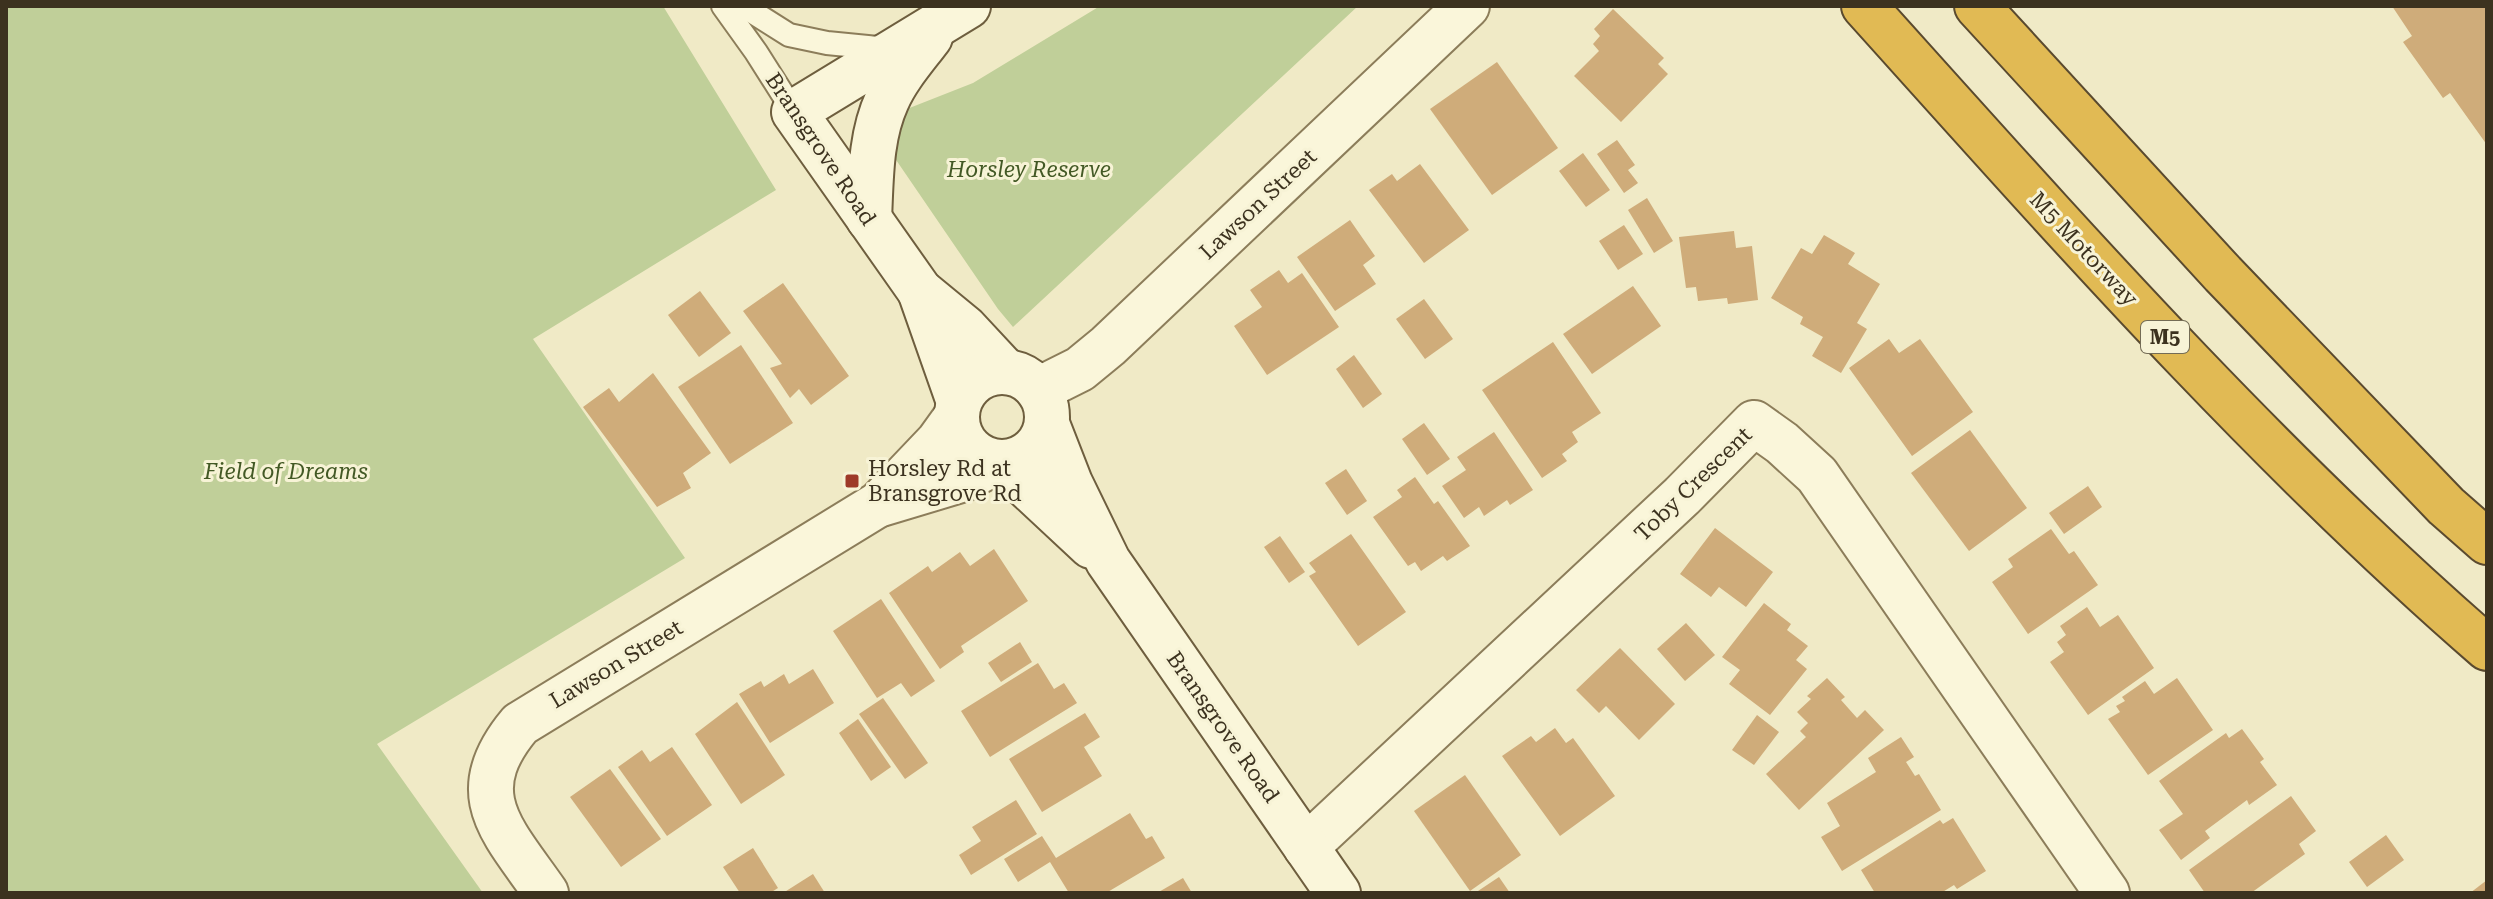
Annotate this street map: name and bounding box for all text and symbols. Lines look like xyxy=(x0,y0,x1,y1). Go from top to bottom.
street label: Bransgrove Road xyxy=(761,68,881,230)
street label: Lawson Street xyxy=(1195,144,1321,264)
park label: Horsley Reserve xyxy=(946,157,1111,182)
street label: M5 Motorway xyxy=(2025,187,2143,311)
road number: M5 xyxy=(2141,321,2189,353)
street label: Toby Crescent xyxy=(1629,422,1757,546)
place label: Horsley Rd at Bransgrove Rd xyxy=(868,456,1022,506)
park label: Field of Dreams xyxy=(203,459,368,484)
marker: Horsley Rd at Bransgrove Rd xyxy=(843,472,861,490)
street label: Lawson Street xyxy=(545,615,687,713)
street label: Bransgrove Road xyxy=(1162,647,1284,807)

